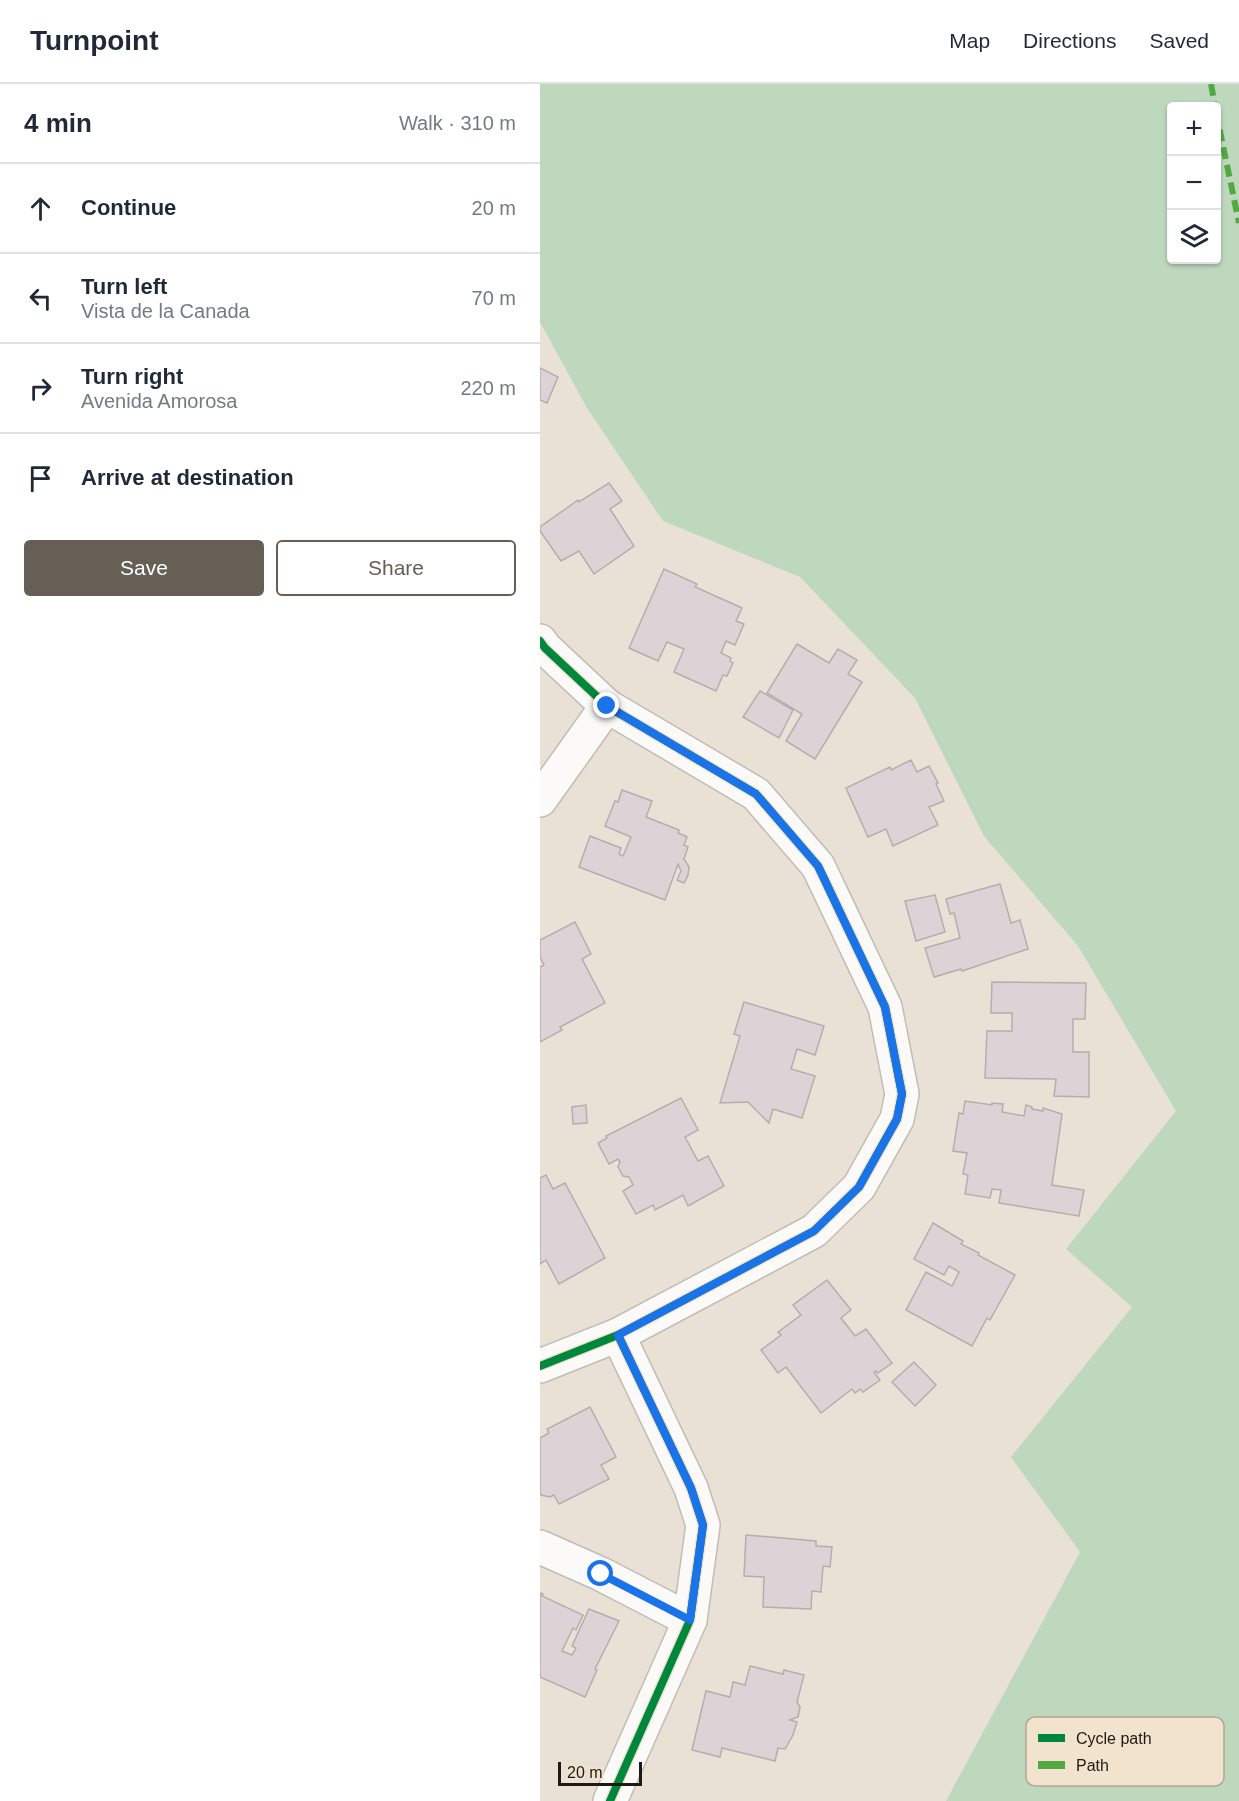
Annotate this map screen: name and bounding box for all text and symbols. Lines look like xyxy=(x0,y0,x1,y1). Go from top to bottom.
text: Turnpoint xyxy=(30,25,159,56)
text: Map xyxy=(949,29,990,52)
text: Directions xyxy=(1023,29,1116,52)
text: Saved xyxy=(1149,29,1209,52)
map controls xyxy=(1167,102,1221,264)
button: + xyxy=(1167,102,1221,156)
text: 4 min xyxy=(24,108,92,138)
text: Walk · 310 m xyxy=(399,112,516,134)
button: − xyxy=(1167,156,1221,210)
icon: ahead xyxy=(24,192,57,225)
text: Continue xyxy=(81,195,176,220)
text: 20 m xyxy=(472,197,516,219)
button: layers xyxy=(1167,210,1221,264)
text: Turn left xyxy=(81,274,167,299)
icon: left xyxy=(24,282,57,315)
text: 70 m xyxy=(472,287,516,309)
text: Vista de la Canada xyxy=(81,300,250,322)
text: Turn right xyxy=(81,364,183,389)
icon: right xyxy=(24,372,57,405)
text: 220 m xyxy=(460,377,516,399)
text: Avenida Amorosa xyxy=(81,390,237,412)
icon: arrive xyxy=(24,462,57,495)
text: Arrive at destination xyxy=(81,465,294,490)
button: Save xyxy=(24,540,264,596)
button: Share xyxy=(276,540,516,596)
route end xyxy=(593,692,619,718)
route start xyxy=(587,1560,613,1586)
legend xyxy=(1026,1717,1224,1786)
text: Cycle path xyxy=(1076,1730,1152,1747)
text: Path xyxy=(1076,1757,1109,1774)
scale bar xyxy=(558,1759,642,1786)
text: 20 m xyxy=(567,1764,603,1781)

